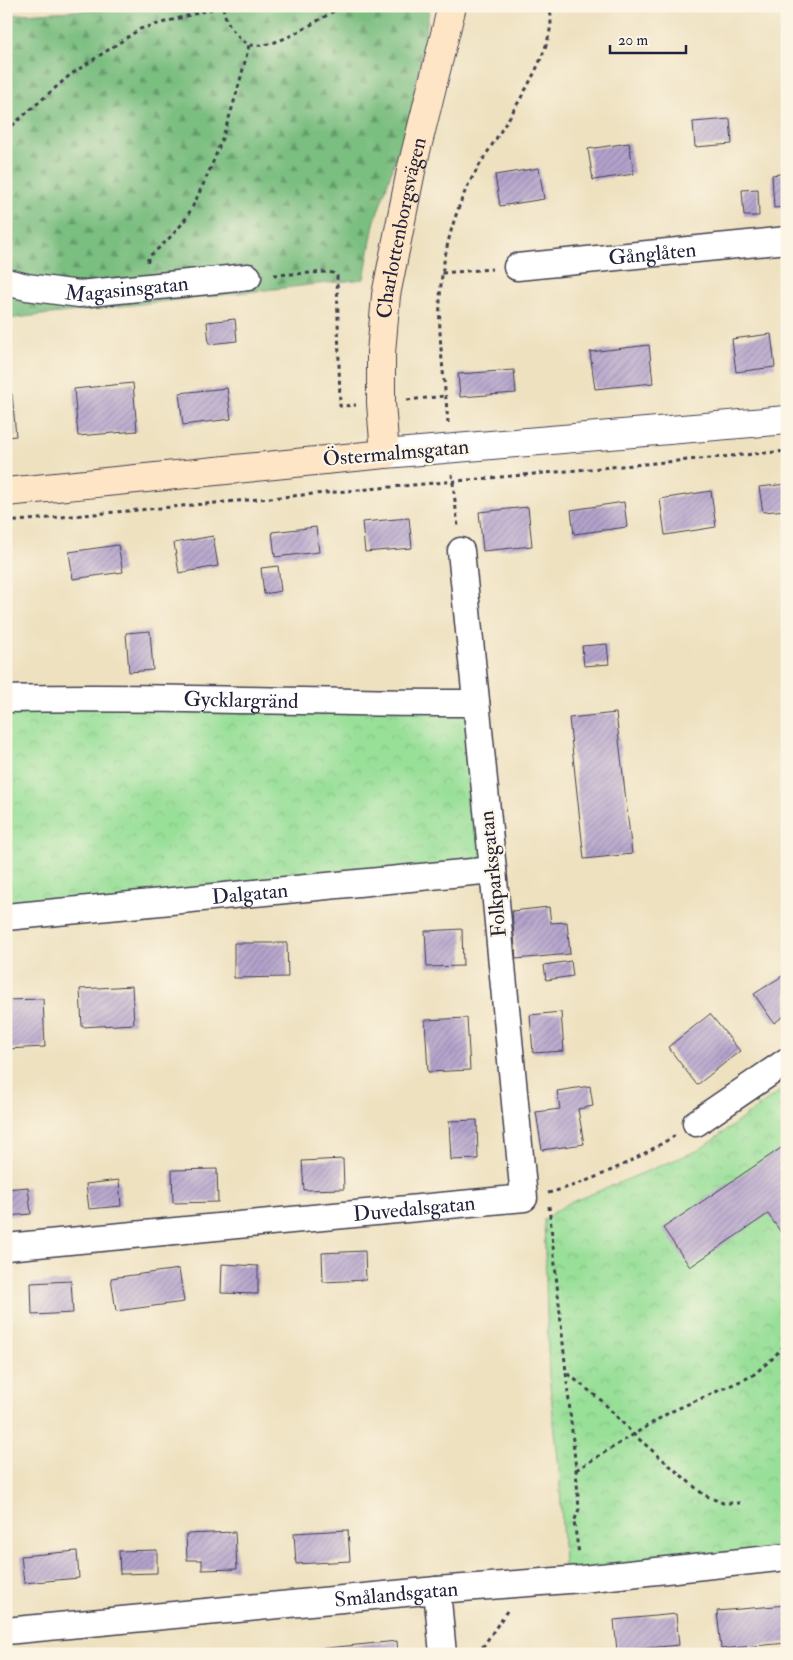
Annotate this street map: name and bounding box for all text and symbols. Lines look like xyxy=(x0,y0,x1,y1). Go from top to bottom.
scale bar xyxy=(610,22,687,54)
text: 20 m xyxy=(618,31,648,50)
street label: Charlottenborgsvägen xyxy=(371,134,432,320)
street label: Gånglåten xyxy=(607,236,698,271)
street label: Magasinsgatan xyxy=(63,270,190,308)
street label: Östermalmsgatan xyxy=(322,433,470,473)
street label: Gycklargränd xyxy=(183,685,299,715)
street label: Folkparksgatan xyxy=(473,809,513,939)
street label: Dalgatan xyxy=(211,876,289,911)
street label: Duvedalsgatan xyxy=(352,1189,477,1228)
street label: Smålandsgatan xyxy=(333,1575,459,1613)

